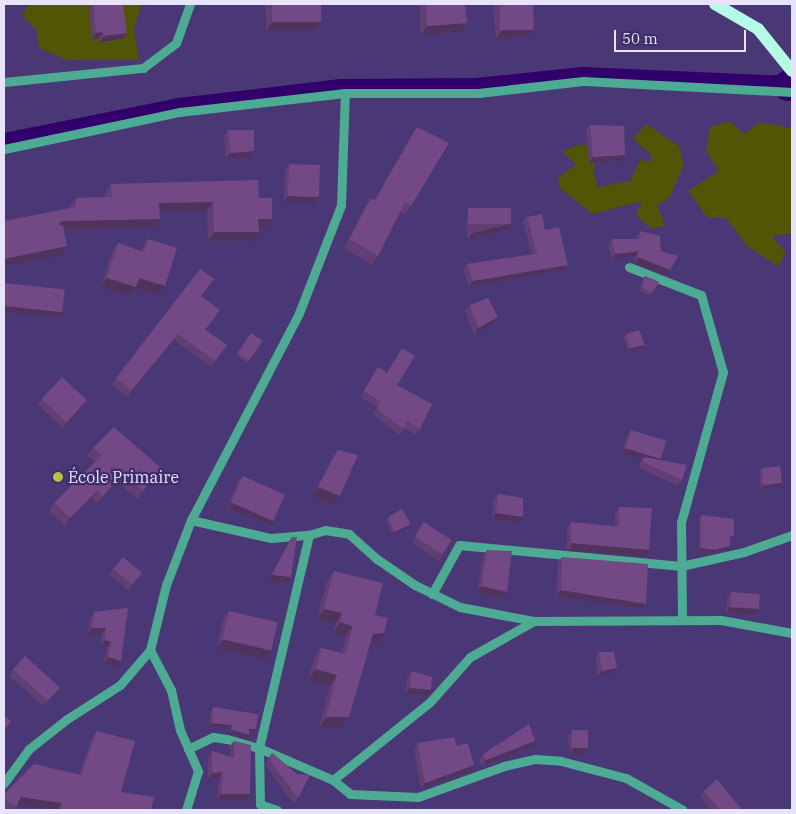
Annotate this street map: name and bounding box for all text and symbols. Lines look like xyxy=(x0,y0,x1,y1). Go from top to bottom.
scale bar xyxy=(616,20,748,52)
text: 50 m xyxy=(622,29,658,48)
place label: École Primaire xyxy=(68,467,179,487)
marker: École Primaire xyxy=(52,471,64,483)

